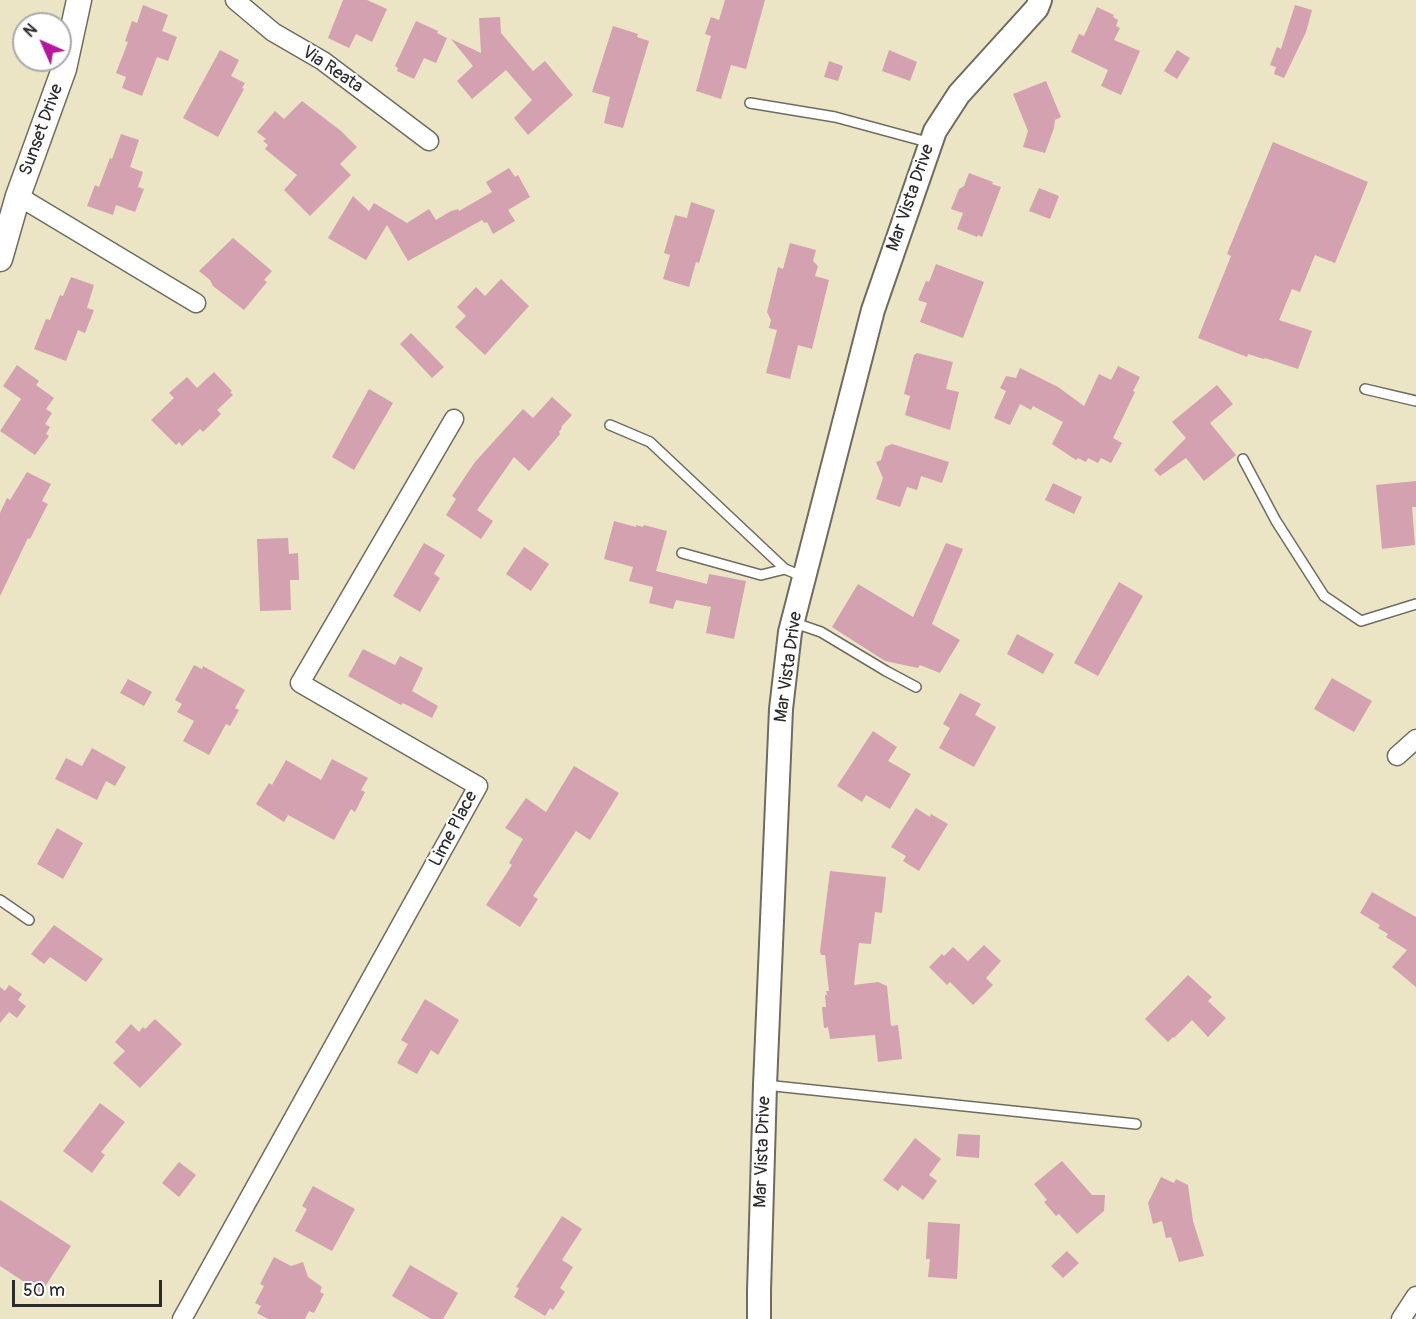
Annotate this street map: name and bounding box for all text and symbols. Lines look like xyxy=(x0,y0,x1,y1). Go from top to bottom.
north arrow xyxy=(12,12,72,72)
text: N xyxy=(20,20,42,42)
street label: Via Reata xyxy=(297,42,367,98)
street label: Sunset Drive xyxy=(15,81,69,179)
street label: Mar Vista Drive xyxy=(883,142,939,254)
street label: Mar Vista Drive xyxy=(771,610,807,724)
street label: Lime Place xyxy=(425,788,483,870)
street label: Mar Vista Drive xyxy=(750,1096,776,1208)
scale bar xyxy=(15,1268,165,1306)
text: 50 m xyxy=(23,1279,65,1302)

